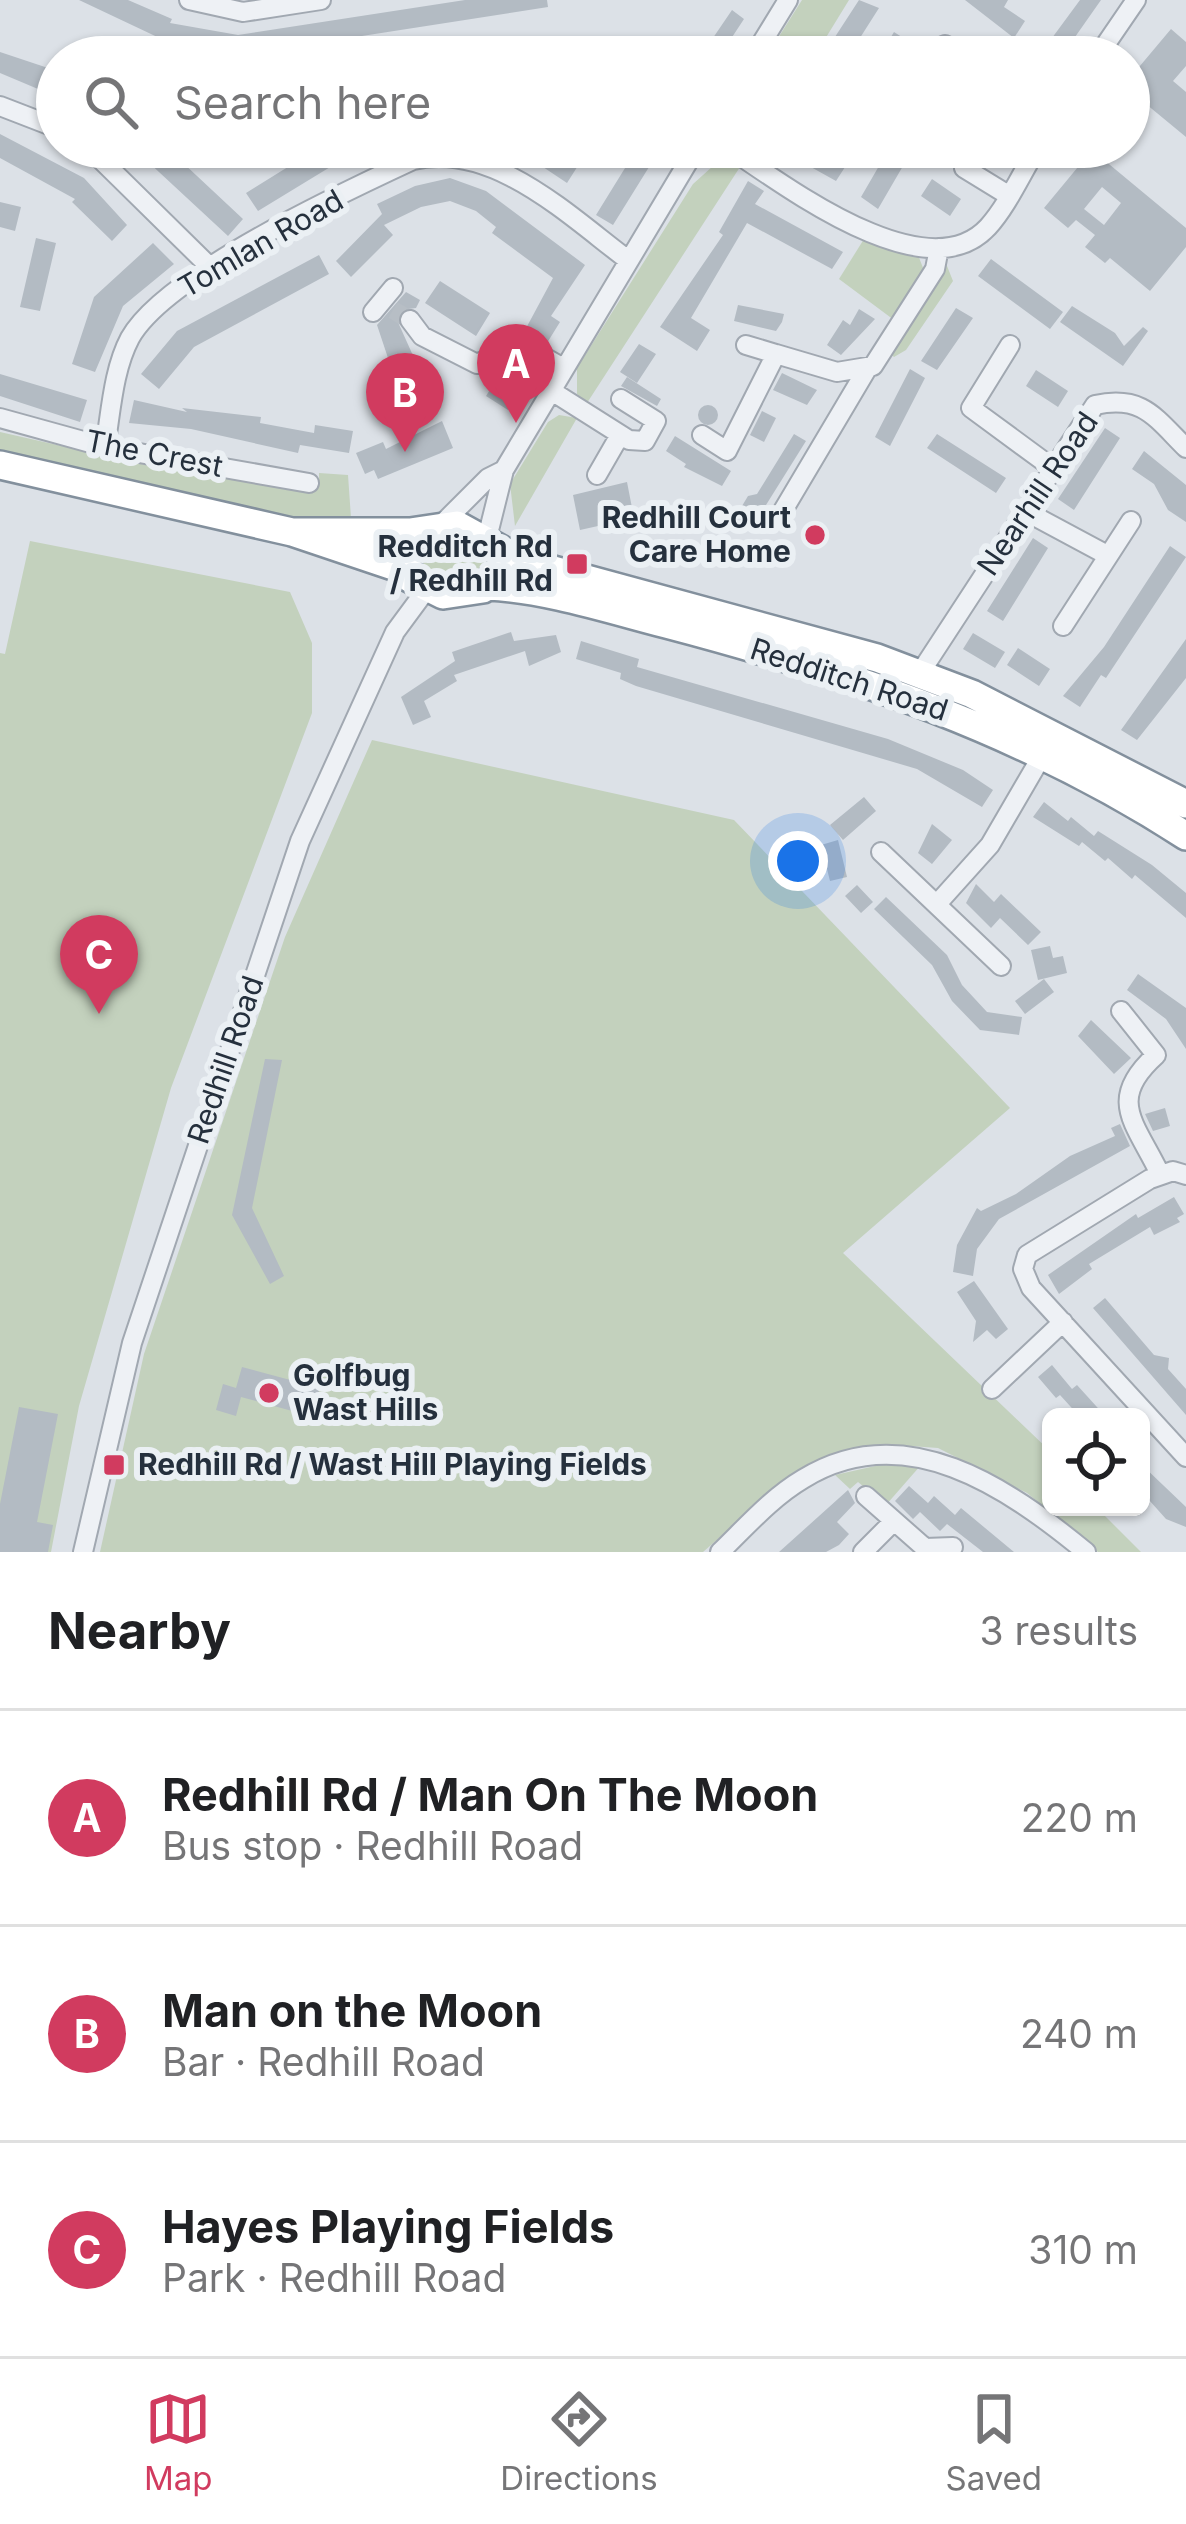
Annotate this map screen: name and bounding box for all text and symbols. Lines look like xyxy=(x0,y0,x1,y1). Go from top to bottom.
search box xyxy=(36,36,1150,168)
icon: search xyxy=(78,69,144,135)
text: Search here xyxy=(174,75,431,130)
street label: Tomlan Road xyxy=(172,182,349,305)
pin: A xyxy=(477,324,555,423)
pin: B xyxy=(366,353,444,452)
street label: Nearhill Road xyxy=(969,405,1105,582)
street label: The Crest xyxy=(83,422,226,484)
place label: Redhill Court Care Home xyxy=(602,499,791,569)
marker: Redhill Court Care Home xyxy=(802,522,828,548)
place label: Redditch Rd / Redhill Rd xyxy=(377,528,553,598)
marker: Redditch Rd / Redhill Rd xyxy=(564,551,590,577)
street label: Redditch Road xyxy=(746,630,953,728)
your location xyxy=(768,831,828,891)
pin: C xyxy=(60,915,138,1014)
street label: Redhill Road xyxy=(180,971,271,1148)
place label: Golfbug Wast Hills xyxy=(293,1357,438,1427)
marker: Golfbug Wast Hills xyxy=(256,1380,282,1406)
map controls xyxy=(1042,1408,1150,1516)
button: locate xyxy=(1042,1408,1150,1516)
place label: Redhill Rd / Wast Hill Playing Fields xyxy=(138,1446,647,1482)
marker: Redhill Rd / Wast Hill Playing Fields xyxy=(101,1452,127,1478)
text: Nearby xyxy=(48,1600,231,1661)
text: 3 results xyxy=(980,1607,1138,1654)
text: Redhill Rd / Man On The Moon xyxy=(162,1767,818,1822)
text: A xyxy=(72,1794,102,1841)
text: 220 m xyxy=(1021,1794,1138,1841)
text: Bus stop · Redhill Road xyxy=(162,1822,583,1869)
text: Man on the Moon xyxy=(162,1983,542,2038)
text: B xyxy=(74,2010,100,2057)
text: 240 m xyxy=(1020,2010,1138,2057)
text: Bar · Redhill Road xyxy=(162,2038,485,2085)
text: Hayes Playing Fields xyxy=(162,2199,614,2254)
text: C xyxy=(73,2226,101,2273)
text: 310 m xyxy=(1028,2226,1138,2273)
text: Park · Redhill Road xyxy=(162,2254,506,2301)
tab: Map xyxy=(144,2386,212,2498)
tab: Directions xyxy=(500,2386,658,2498)
tab: Saved xyxy=(945,2386,1042,2498)

